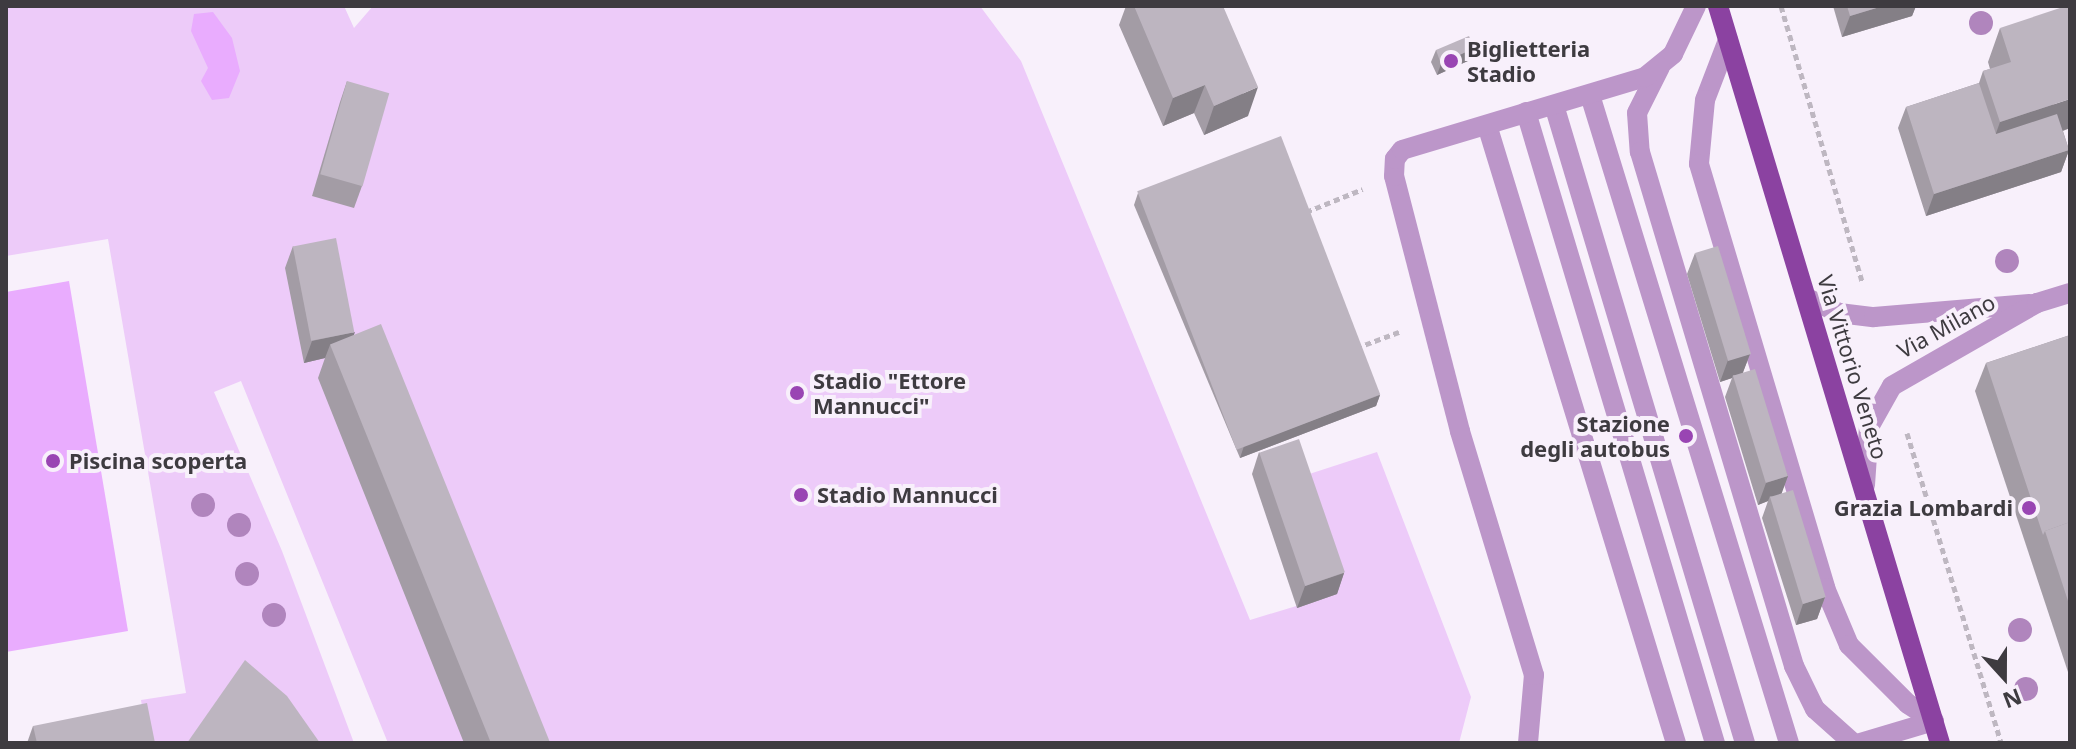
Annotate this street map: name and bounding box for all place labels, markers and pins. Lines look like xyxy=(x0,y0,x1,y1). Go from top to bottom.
place label: Biglietteria Stadio xyxy=(1467,35,1590,86)
marker: Biglietteria Stadio xyxy=(1442,52,1460,70)
place label: Stadio "Ettore Mannucci" xyxy=(813,367,966,418)
marker: Stadio "Ettore Mannucci" xyxy=(788,384,806,402)
place label: Stazione degli autobus xyxy=(1520,410,1670,462)
marker: Stazione degli autobus xyxy=(1677,427,1695,445)
place label: Piscina scoperta xyxy=(69,448,247,474)
marker: Piscina scoperta xyxy=(44,452,62,470)
place label: Stadio Mannucci xyxy=(817,482,998,508)
marker: Stadio Mannucci xyxy=(792,486,810,504)
place label: Grazia Lombardi xyxy=(1834,495,2013,521)
marker: Grazia Lombardi xyxy=(2020,499,2038,517)

